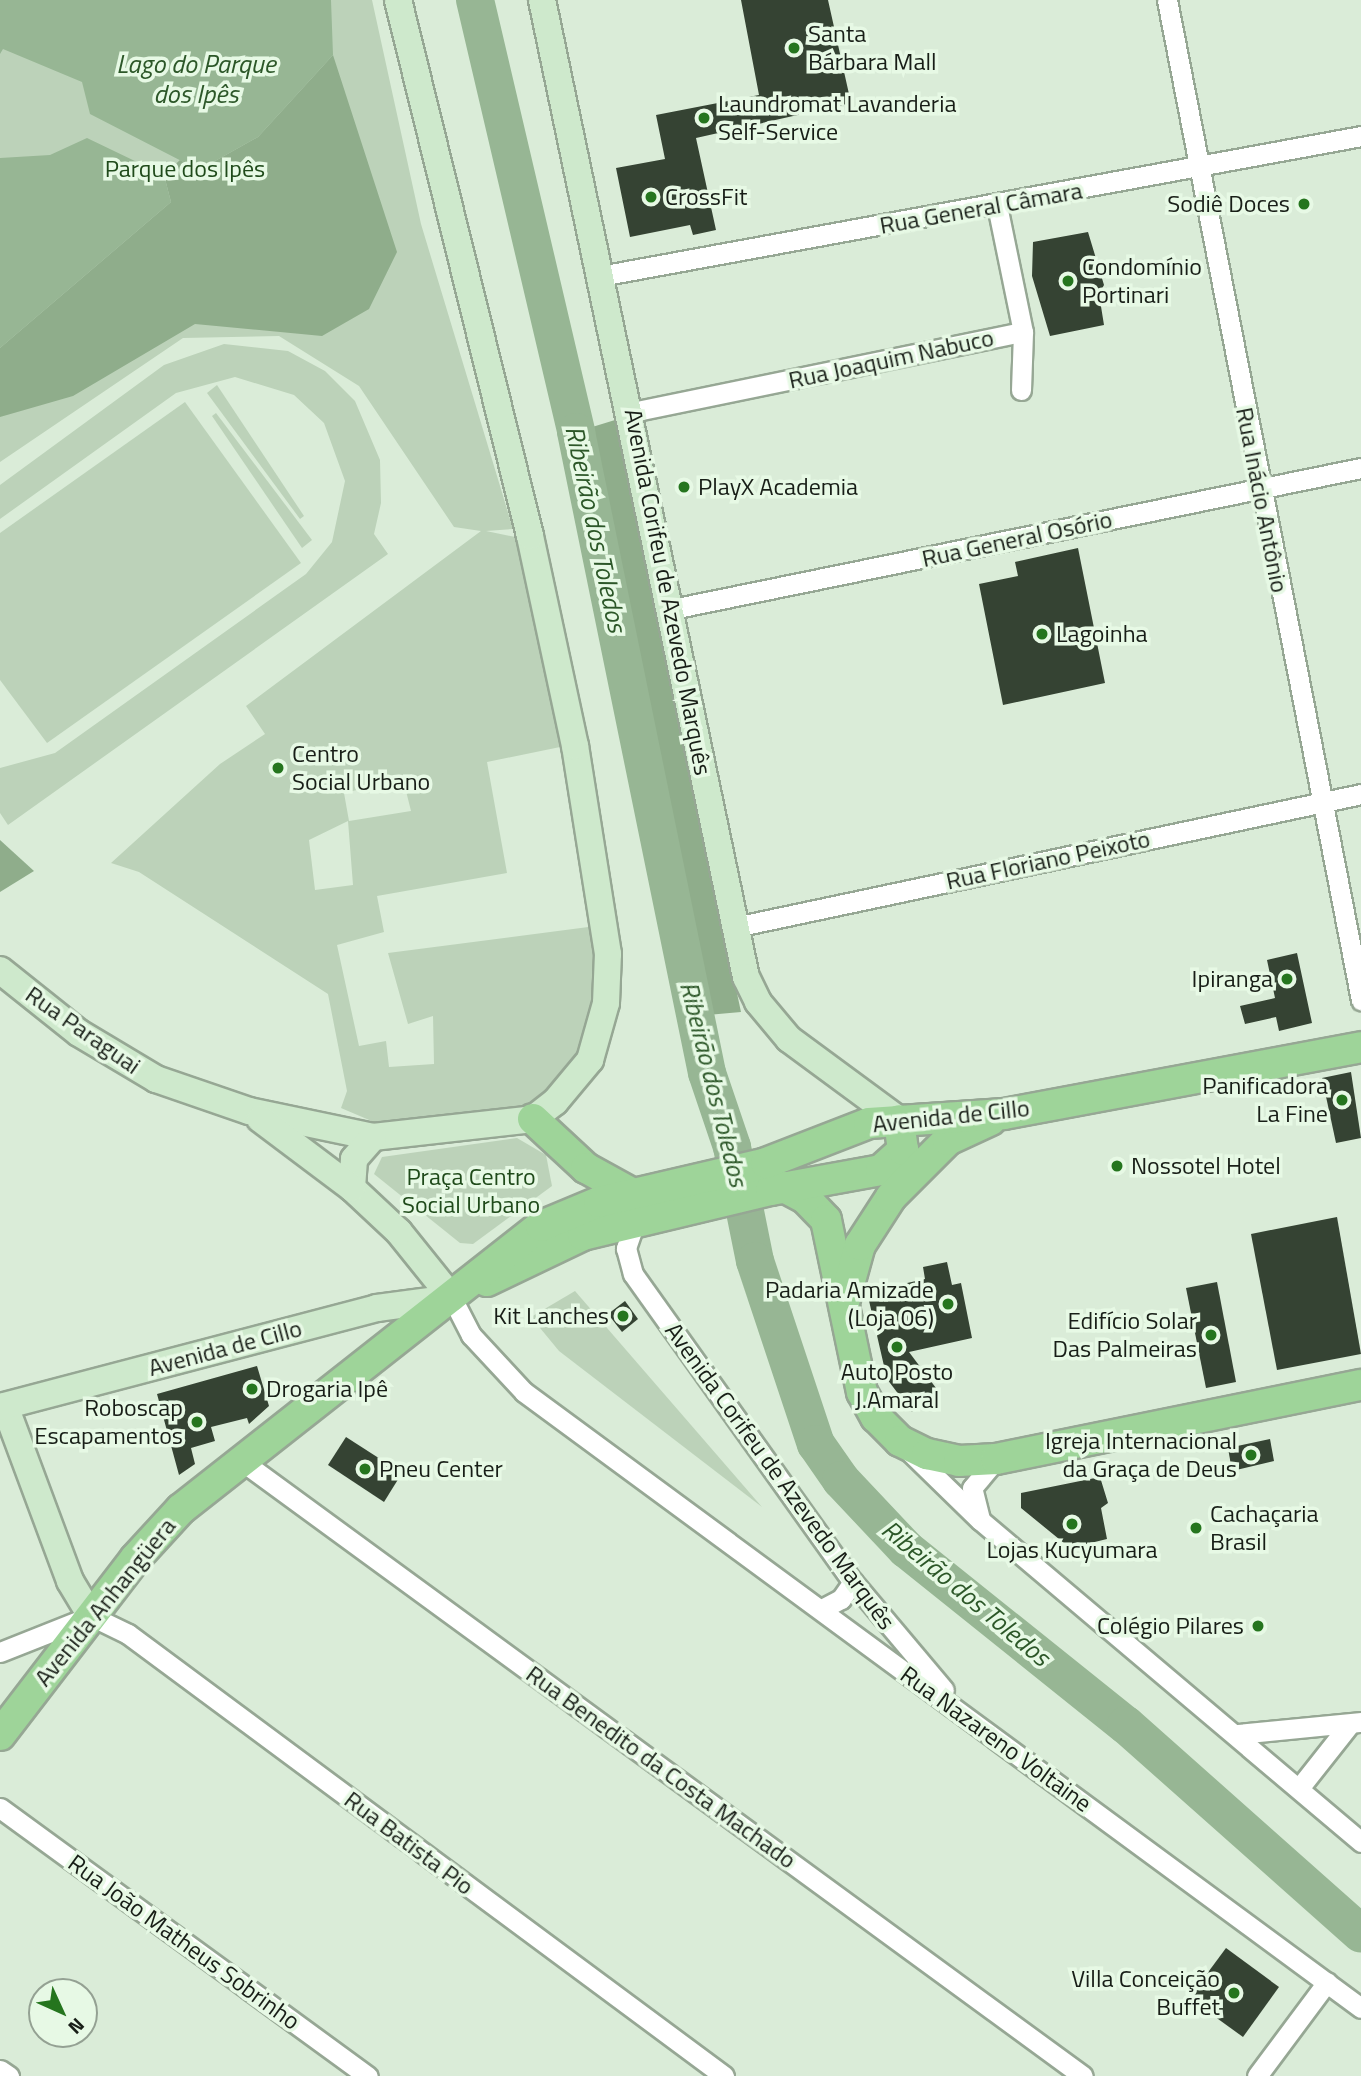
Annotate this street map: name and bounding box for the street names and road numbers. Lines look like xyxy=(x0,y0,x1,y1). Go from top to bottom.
street label: Rua General Câmara xyxy=(877,176,1085,240)
street label: Rua Joaquim Nabuco xyxy=(786,323,996,395)
street label: Rua Inácio Antônio xyxy=(1230,405,1294,595)
street label: Avenida Corifeu de Azevedo Marquês xyxy=(618,406,718,778)
street label: Rua General Osório xyxy=(919,505,1115,573)
street label: Rua Floriano Peixoto xyxy=(943,824,1153,896)
street label: Rua Paraguai xyxy=(20,980,146,1080)
street label: Avenida de Cillo xyxy=(871,1093,1031,1139)
street label: Avenida de Cillo xyxy=(145,1314,305,1382)
street label: Avenida Corifeu de Azevedo Marquês xyxy=(659,1317,901,1635)
street label: Avenida Anhangüera xyxy=(28,1512,182,1692)
street label: Rua Benedito da Costa Machado xyxy=(521,1659,801,1875)
street label: Rua Nazareno Voltaine xyxy=(895,1660,1097,1818)
street label: Rua Batista Pio xyxy=(339,1785,479,1901)
street label: Rua João Matheus Sobrinho xyxy=(63,1848,305,2036)

